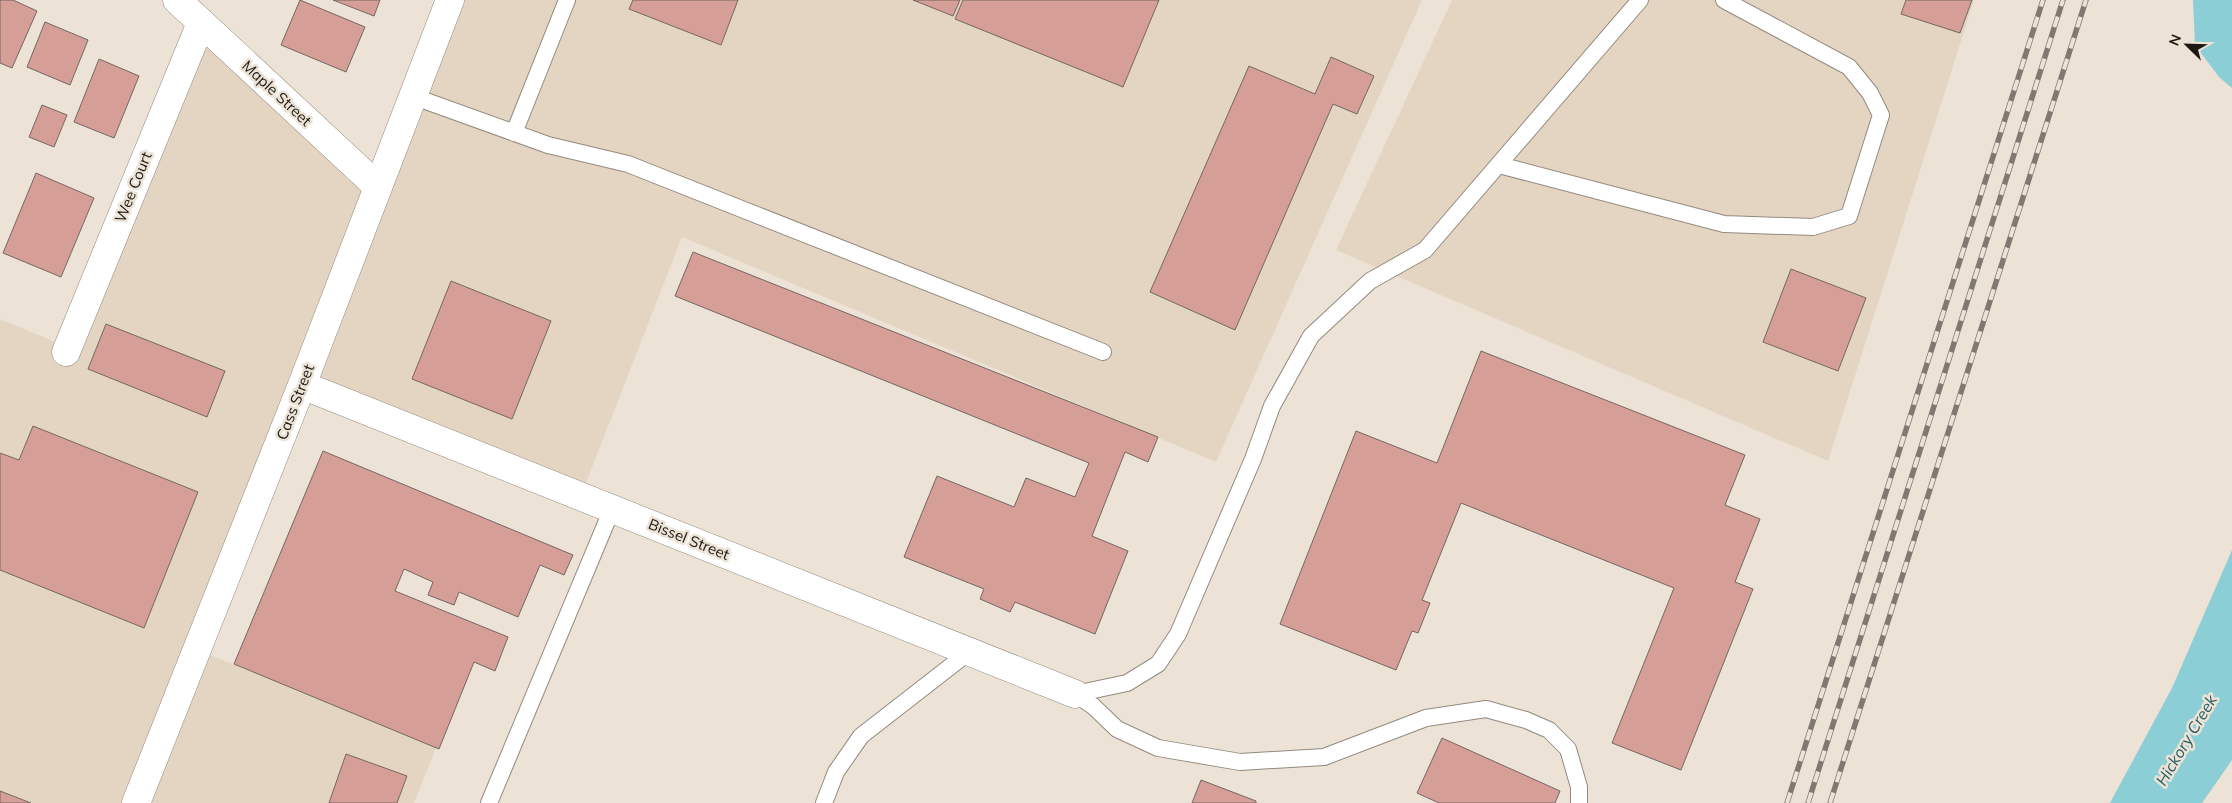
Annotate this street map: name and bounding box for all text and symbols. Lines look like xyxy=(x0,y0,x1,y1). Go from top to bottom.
north arrow xyxy=(2162,20,2212,70)
text: N xyxy=(2165,32,2185,48)
street label: Maple Street xyxy=(238,56,316,130)
street label: Wee Court xyxy=(110,149,156,225)
street label: Cass Street xyxy=(272,362,318,442)
street label: Bissel Street xyxy=(646,514,732,564)
water label: Hickory Creek xyxy=(2151,690,2221,789)

